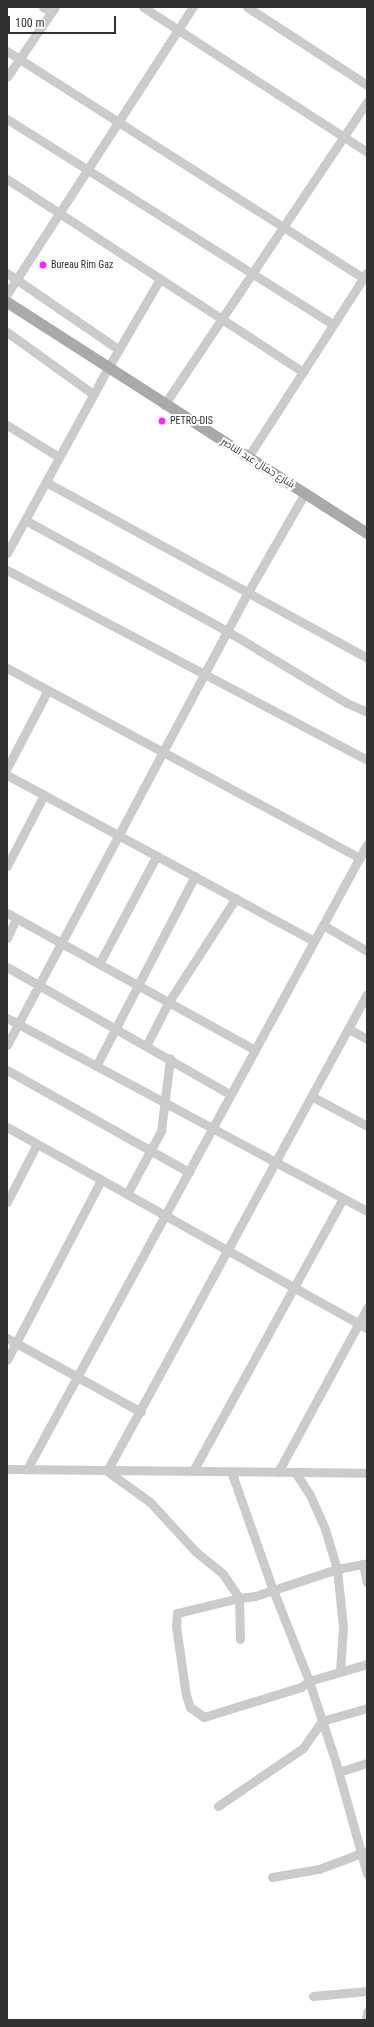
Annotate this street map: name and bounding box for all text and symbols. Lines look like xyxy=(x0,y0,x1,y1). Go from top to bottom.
scale bar xyxy=(10,8,118,34)
text: 100 m xyxy=(15,16,45,30)
place label: Bureau Rim Gaz xyxy=(51,259,113,271)
marker: Bureau Rim Gaz xyxy=(38,260,48,270)
place label: PETRO-DIS xyxy=(170,415,213,427)
marker: PETRO-DIS xyxy=(157,416,167,426)
street label: شارع جمال عبد الناصر xyxy=(219,436,297,490)

